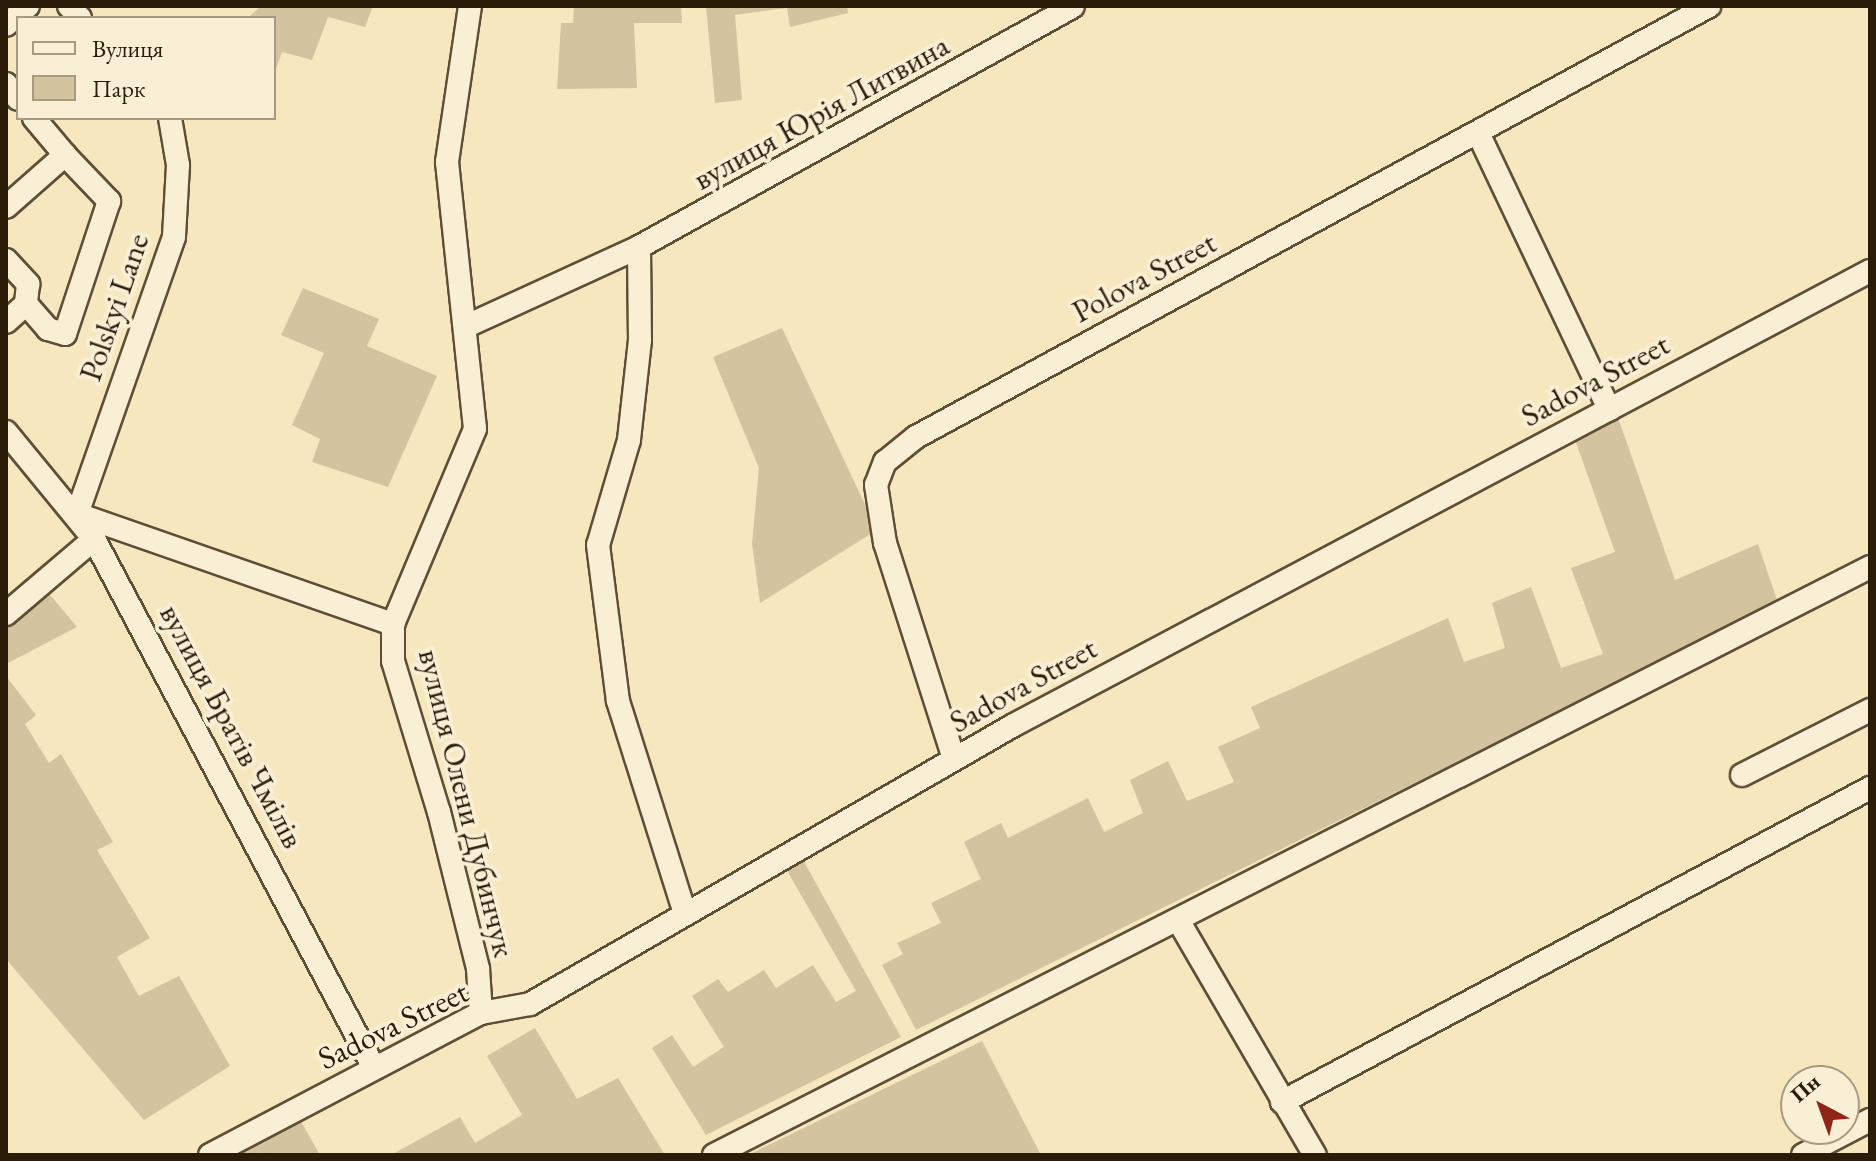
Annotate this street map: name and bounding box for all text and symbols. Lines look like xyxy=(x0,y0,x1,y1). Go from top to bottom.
legend xyxy=(16,16,276,120)
street label: вулиця Юрія Литвина xyxy=(686,26,956,198)
text: Вулиця xyxy=(92,33,163,64)
text: Парк xyxy=(92,73,145,104)
street label: Polova Street xyxy=(1065,223,1223,331)
street label: Polskyi Lane xyxy=(71,228,157,386)
street label: Sadova Street xyxy=(1514,325,1676,435)
street label: вулиця Братів Чмілів xyxy=(152,598,312,854)
street label: Sadova Street xyxy=(943,629,1103,741)
street label: вулиця Олени Дубинчук xyxy=(410,645,524,961)
street label: Sadova Street xyxy=(312,972,474,1078)
north arrow xyxy=(1780,1065,1860,1145)
text: Пн xyxy=(1784,1067,1826,1109)

